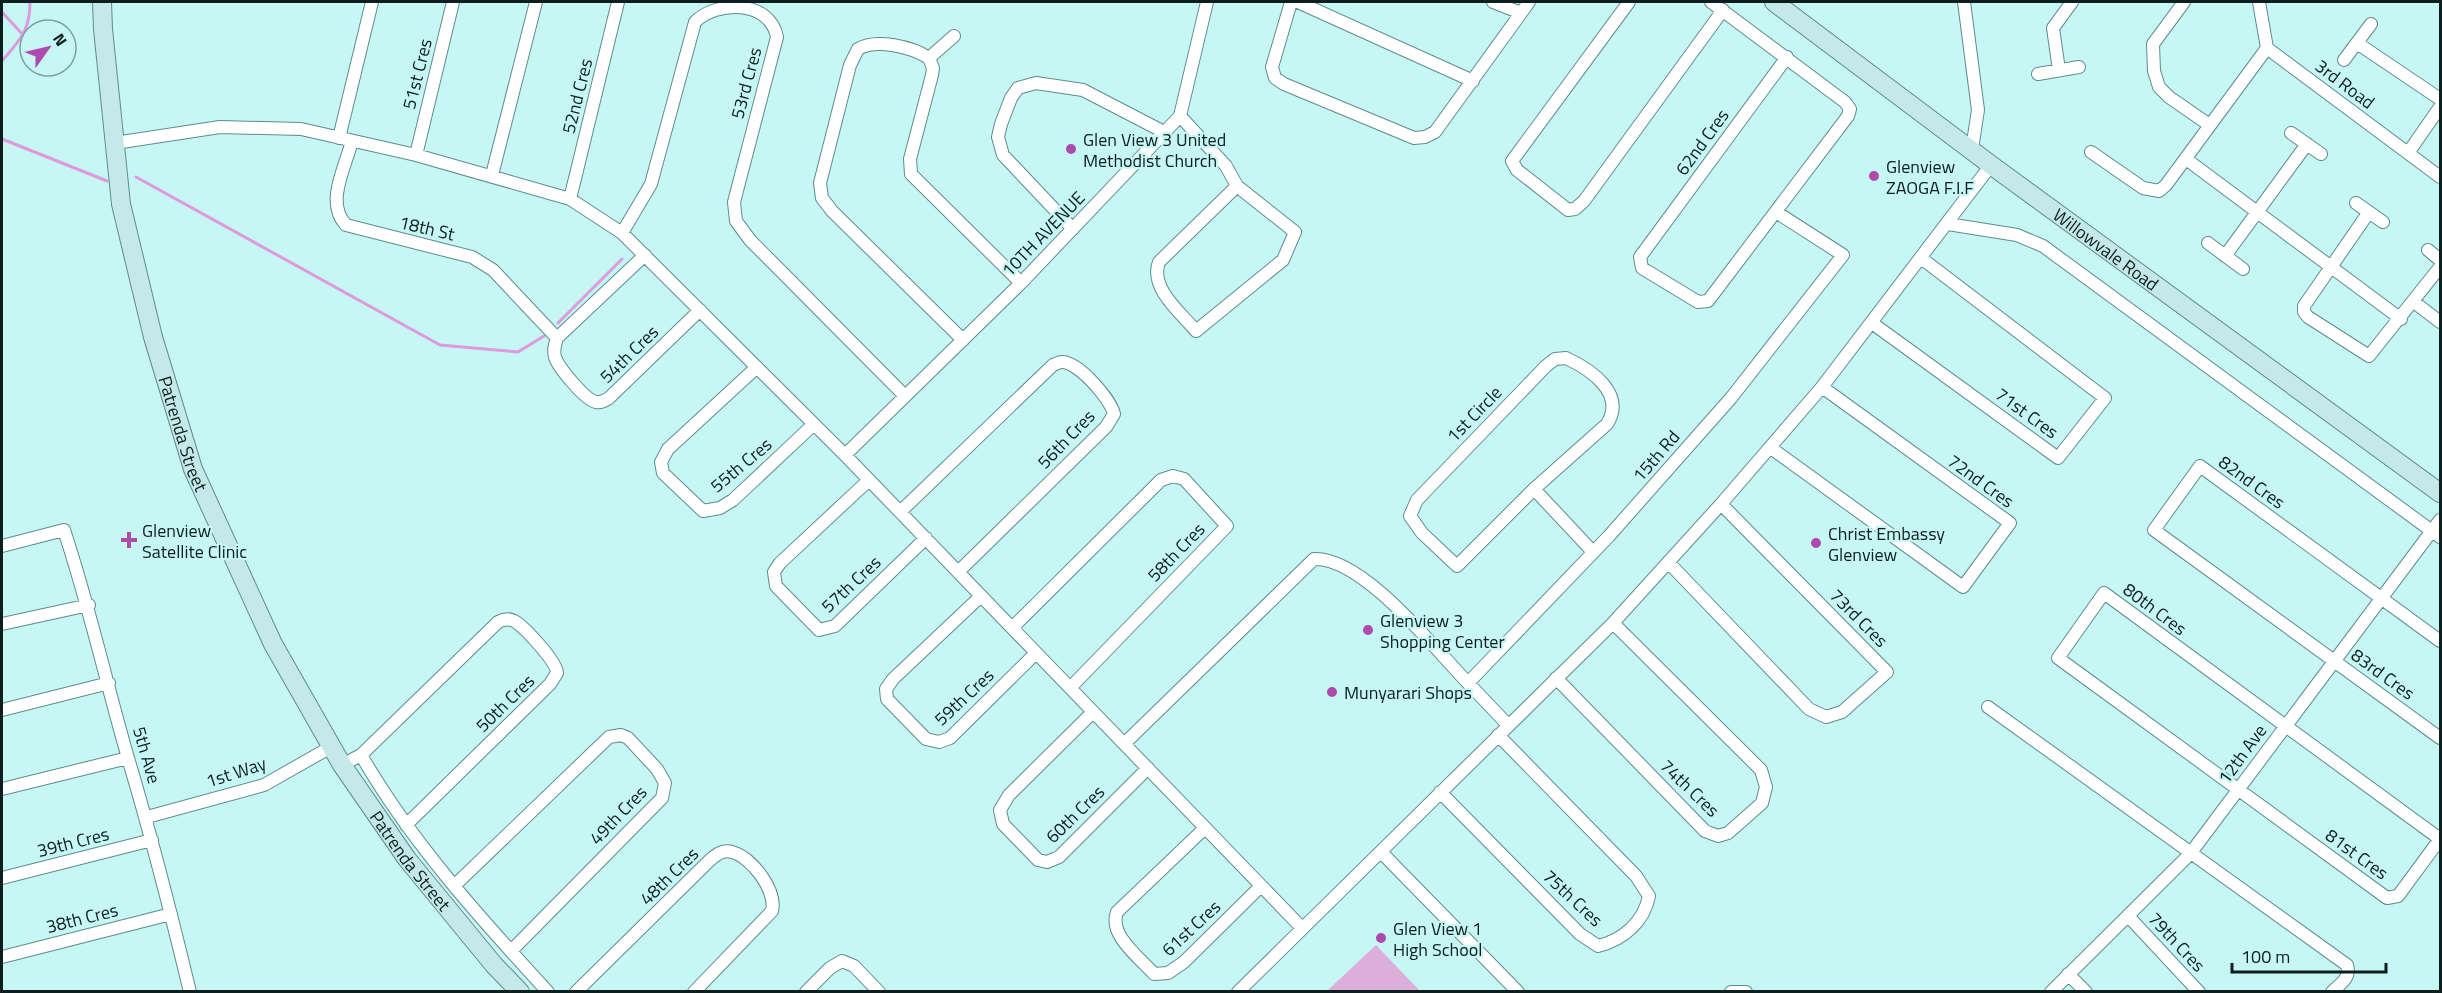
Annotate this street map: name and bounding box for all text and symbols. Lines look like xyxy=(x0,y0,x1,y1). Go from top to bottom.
north arrow xyxy=(18,18,78,78)
text: N xyxy=(47,28,73,51)
street label: 51st Cres xyxy=(395,36,439,112)
street label: 53rd Cres xyxy=(724,44,768,122)
street label: 3rd Road xyxy=(2310,53,2380,115)
street label: 52nd Cres xyxy=(555,56,599,136)
street label: 62nd Cres xyxy=(1669,103,1735,181)
place label: Glen View 3 United Methodist Church xyxy=(1083,126,1226,174)
marker: Glen View 3 United Methodist Church xyxy=(1064,142,1078,156)
place label: Glenview ZAOGA F.I.F xyxy=(1886,153,1974,201)
marker: Glenview ZAOGA F.I.F xyxy=(1867,169,1881,183)
street label: 10TH AVENUE xyxy=(995,185,1091,283)
street label: Willowvale Road xyxy=(2048,201,2165,297)
street label: 18th St xyxy=(397,209,458,248)
street label: 54th Cres xyxy=(593,319,665,389)
street label: Patrenda Street xyxy=(152,373,215,496)
street label: 1st Circle xyxy=(1440,380,1508,448)
street label: 71st Cres xyxy=(1990,381,2064,445)
street label: 56th Cres xyxy=(1031,403,1101,475)
street label: 15th Rd xyxy=(1626,424,1686,488)
street label: 55th Cres xyxy=(704,431,778,499)
street label: 72nd Cres xyxy=(1942,448,2020,514)
street label: 82nd Cres xyxy=(2213,449,2291,515)
street label: 58th Cres xyxy=(1141,516,1211,588)
place label: Glenview Satellite Clinic xyxy=(142,517,247,565)
place label: Christ Embassy Glenview xyxy=(1828,520,1945,568)
marker: Glenview Satellite Clinic xyxy=(120,531,138,549)
marker: Christ Embassy Glenview xyxy=(1809,536,1823,550)
street label: 57th Cres xyxy=(815,549,887,619)
street label: 80th Cres xyxy=(2118,576,2192,642)
street label: 73rd Cres xyxy=(1824,583,1894,653)
place label: Glenview 3 Shopping Center xyxy=(1380,607,1505,655)
marker: Glenview 3 Shopping Center xyxy=(1361,623,1375,637)
street label: 83rd Cres xyxy=(2346,642,2420,706)
street label: 59th Cres xyxy=(928,662,1000,732)
street label: 50th Cres xyxy=(469,668,541,738)
place label: Munyarari Shops xyxy=(1344,679,1472,706)
marker: Munyarari Shops xyxy=(1325,685,1339,699)
street label: 12th Ave xyxy=(2211,719,2273,789)
street label: 5th Ave xyxy=(126,723,168,787)
street label: 1st Way xyxy=(202,749,270,794)
street label: 74th Cres xyxy=(1654,753,1726,823)
street label: 49th Cres xyxy=(583,779,653,851)
street label: 60th Cres xyxy=(1039,779,1111,849)
street label: Patrenda Street xyxy=(364,805,458,917)
street label: 39th Cres xyxy=(34,820,112,864)
street label: 81st Cres xyxy=(2320,822,2394,886)
street label: 48th Cres xyxy=(633,841,705,911)
street label: 75th Cres xyxy=(1537,863,1609,933)
street label: 61st Cres xyxy=(1155,894,1227,962)
street label: 38th Cres xyxy=(43,896,121,940)
street label: 79th Cres xyxy=(2142,906,2212,978)
place label: Glen View 1 High School xyxy=(1393,915,1482,963)
marker: Glen View 1 High School xyxy=(1374,931,1388,945)
scale bar xyxy=(2232,936,2386,974)
text: 100 m xyxy=(2241,943,2290,970)

